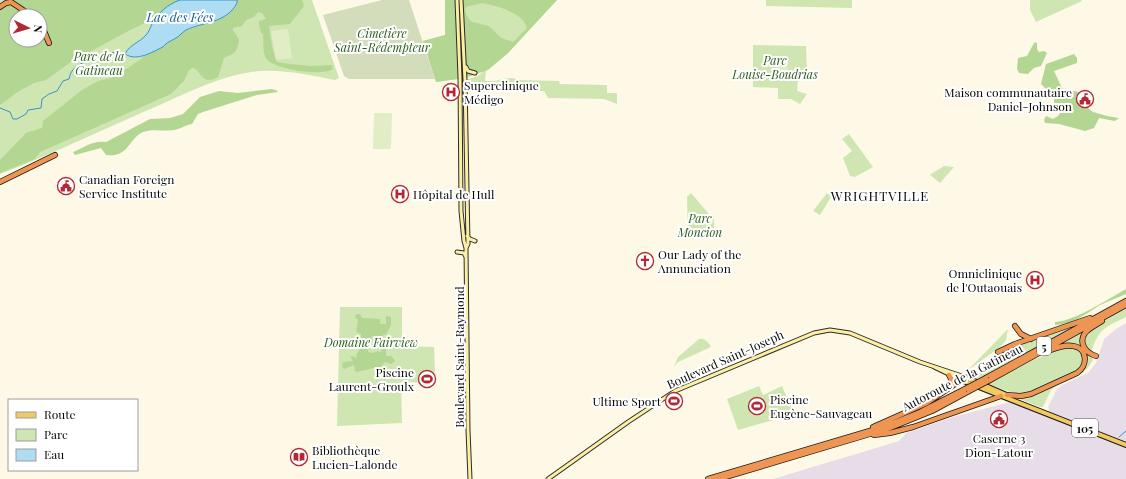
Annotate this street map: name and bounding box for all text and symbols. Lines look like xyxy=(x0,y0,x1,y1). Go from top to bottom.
north arrow xyxy=(8,8,48,48)
water label: Lac des Fées xyxy=(145,8,214,25)
text: N xyxy=(31,24,46,34)
park label: Cimetière Saint-Rédempteur xyxy=(333,25,431,55)
park label: Parc de la Gatineau xyxy=(73,48,124,78)
park label: Parc Louise-Boudrias xyxy=(731,52,818,82)
place label: Superclinique Médigo xyxy=(464,77,539,107)
hospital icon: Superclinique Médigo xyxy=(441,82,461,102)
place label: Maison communautaire Daniel-Johnson xyxy=(944,84,1072,114)
public building icon: Maison communautaire Daniel-Johnson xyxy=(1075,89,1095,109)
place label: Canadian Foreign Service Institute xyxy=(79,171,174,201)
public building icon: Canadian Foreign Service Institute xyxy=(56,176,76,196)
hospital icon: Hôpital de Hull xyxy=(390,184,410,204)
place label: Hôpital de Hull xyxy=(413,186,495,202)
district label: WRIGHTVILLE xyxy=(830,187,929,204)
park label: Parc Moncion xyxy=(677,210,722,240)
place label: Our Lady of the Annunciation xyxy=(657,246,741,276)
church icon: Our Lady of the Annunciation xyxy=(635,251,655,271)
place label: Omniclinique de l'Outaouais xyxy=(946,265,1022,295)
hospital icon: Omniclinique de l'Outaouais xyxy=(1025,270,1045,290)
street label: Boulevard Saint-Raymond xyxy=(451,286,467,428)
street label: Boulevard Saint-Joseph xyxy=(664,326,786,392)
park label: Domaine Fairview xyxy=(323,334,418,350)
road number: 5 xyxy=(1037,337,1051,355)
street label: Autoroute de la Gatineau xyxy=(898,340,1025,415)
place label: Piscine Laurent-Groulx xyxy=(329,364,415,394)
sports icon: Piscine Laurent-Groulx xyxy=(417,369,437,389)
sports icon: Ultime Sport xyxy=(664,391,684,411)
place label: Piscine Eugène-Sauvageau xyxy=(770,391,872,421)
place label: Ultime Sport xyxy=(592,393,662,409)
sports icon: Piscine Eugène-Sauvageau xyxy=(747,396,767,416)
legend xyxy=(8,399,138,471)
text: Route xyxy=(44,406,76,422)
public building icon: Caserne 3 Dion-Latour xyxy=(989,409,1009,429)
road number: 105 xyxy=(1072,419,1098,437)
text: Parc xyxy=(44,426,68,442)
place label: Caserne 3 Dion-Latour xyxy=(965,430,1034,460)
place label: Bibliothèque Lucien-Lalonde xyxy=(312,442,398,472)
text: Eau xyxy=(44,446,64,462)
library icon: Bibliothèque Lucien-Lalonde xyxy=(289,447,309,467)

